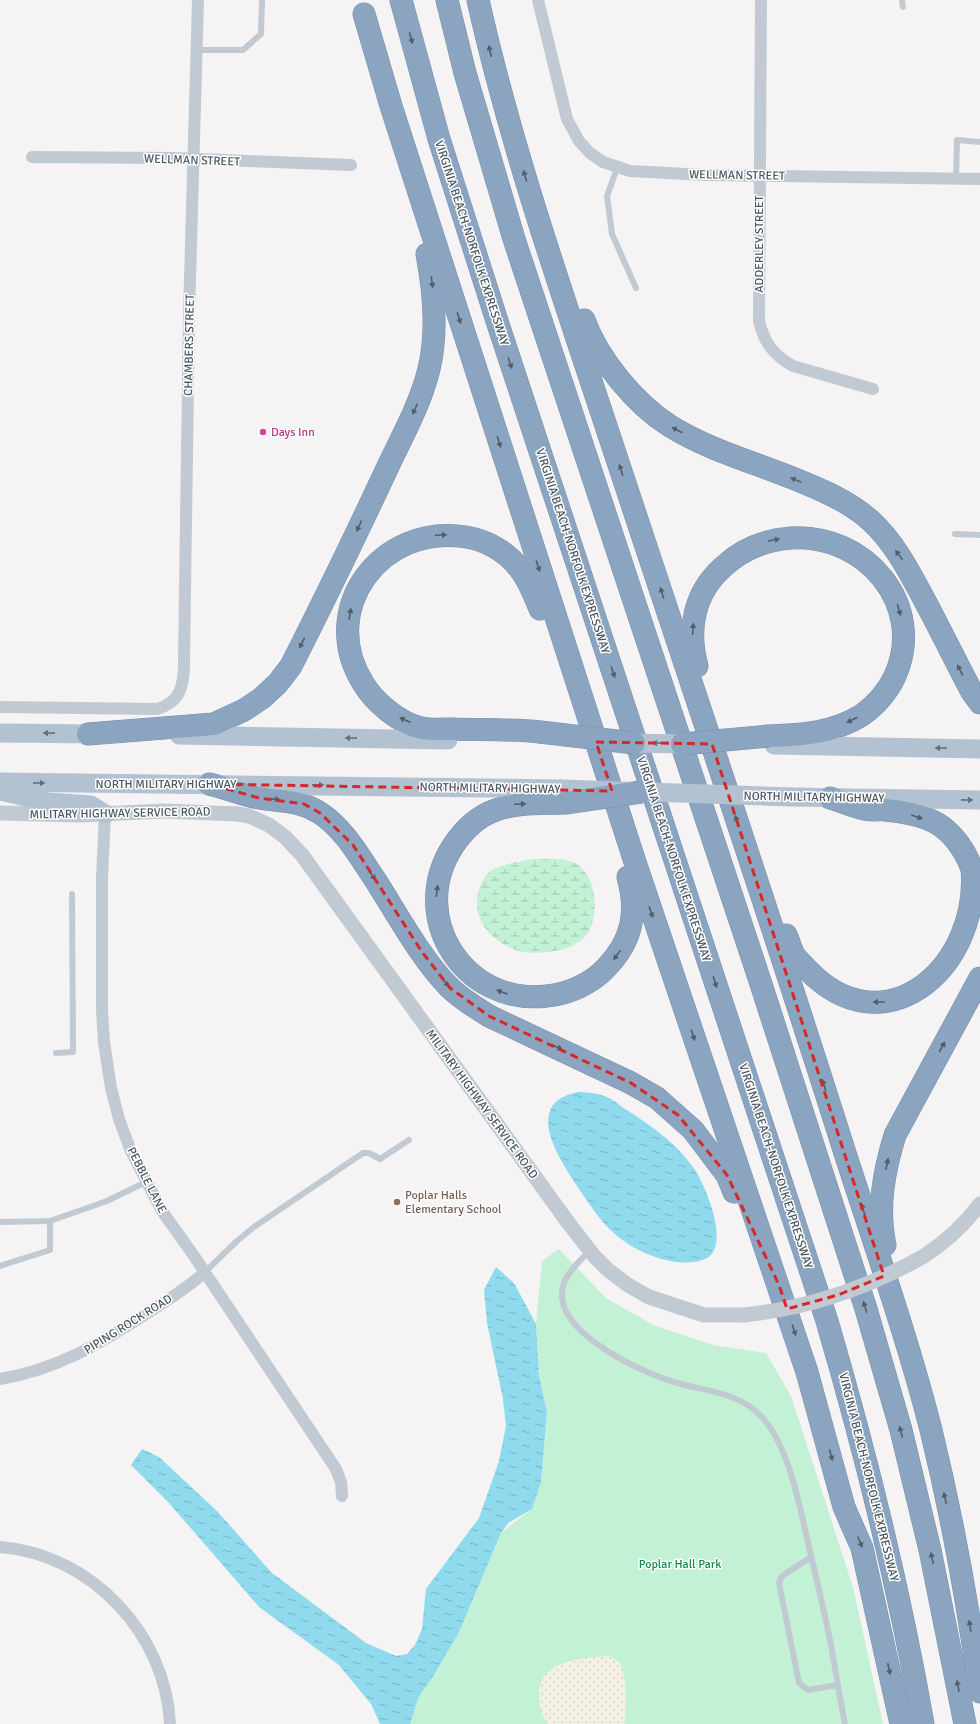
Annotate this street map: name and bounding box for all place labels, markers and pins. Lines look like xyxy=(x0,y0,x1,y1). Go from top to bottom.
place label: Days Inn xyxy=(271,425,315,440)
marker: Days Inn xyxy=(258,427,268,437)
place label: Poplar Halls Elementary School xyxy=(405,1188,502,1217)
marker: Poplar Halls Elementary School xyxy=(392,1197,402,1207)

